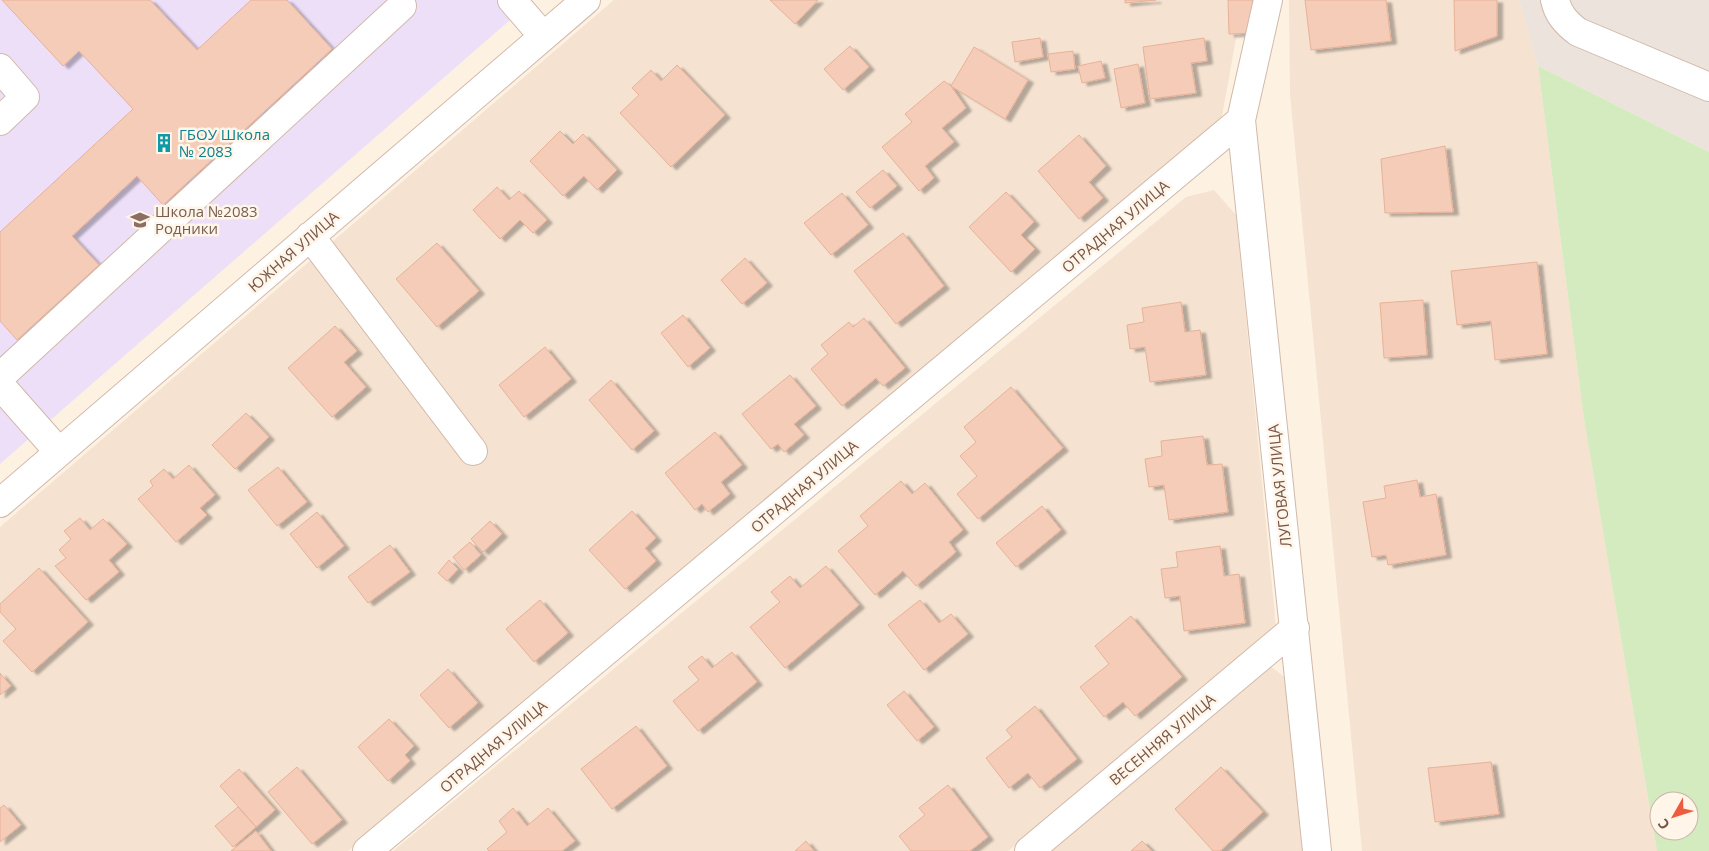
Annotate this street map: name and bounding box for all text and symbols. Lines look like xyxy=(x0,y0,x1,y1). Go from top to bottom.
place label: ГБОУ Школа № 2083 xyxy=(179,124,270,161)
building icon: ГБОУ Школа № 2083 xyxy=(153,132,175,154)
street label: ОТРАДНАЯ УЛИЦА xyxy=(1057,175,1173,277)
place label: Школа №2083 Родники xyxy=(155,201,258,238)
street label: ЮЖНАЯ УЛИЦА xyxy=(243,206,343,296)
school or university icon: Школа №2083 Родники xyxy=(129,209,151,231)
street label: ЛУГОВАЯ УЛИЦА xyxy=(1263,423,1295,549)
street label: ОТРАДНАЯ УЛИЦА xyxy=(746,435,862,537)
street label: ВЕСЕННЯЯ УЛИЦА xyxy=(1105,688,1220,789)
street label: ОТРАДНАЯ УЛИЦА xyxy=(435,695,551,797)
north arrow xyxy=(1649,791,1699,841)
text: С xyxy=(1653,815,1674,834)

